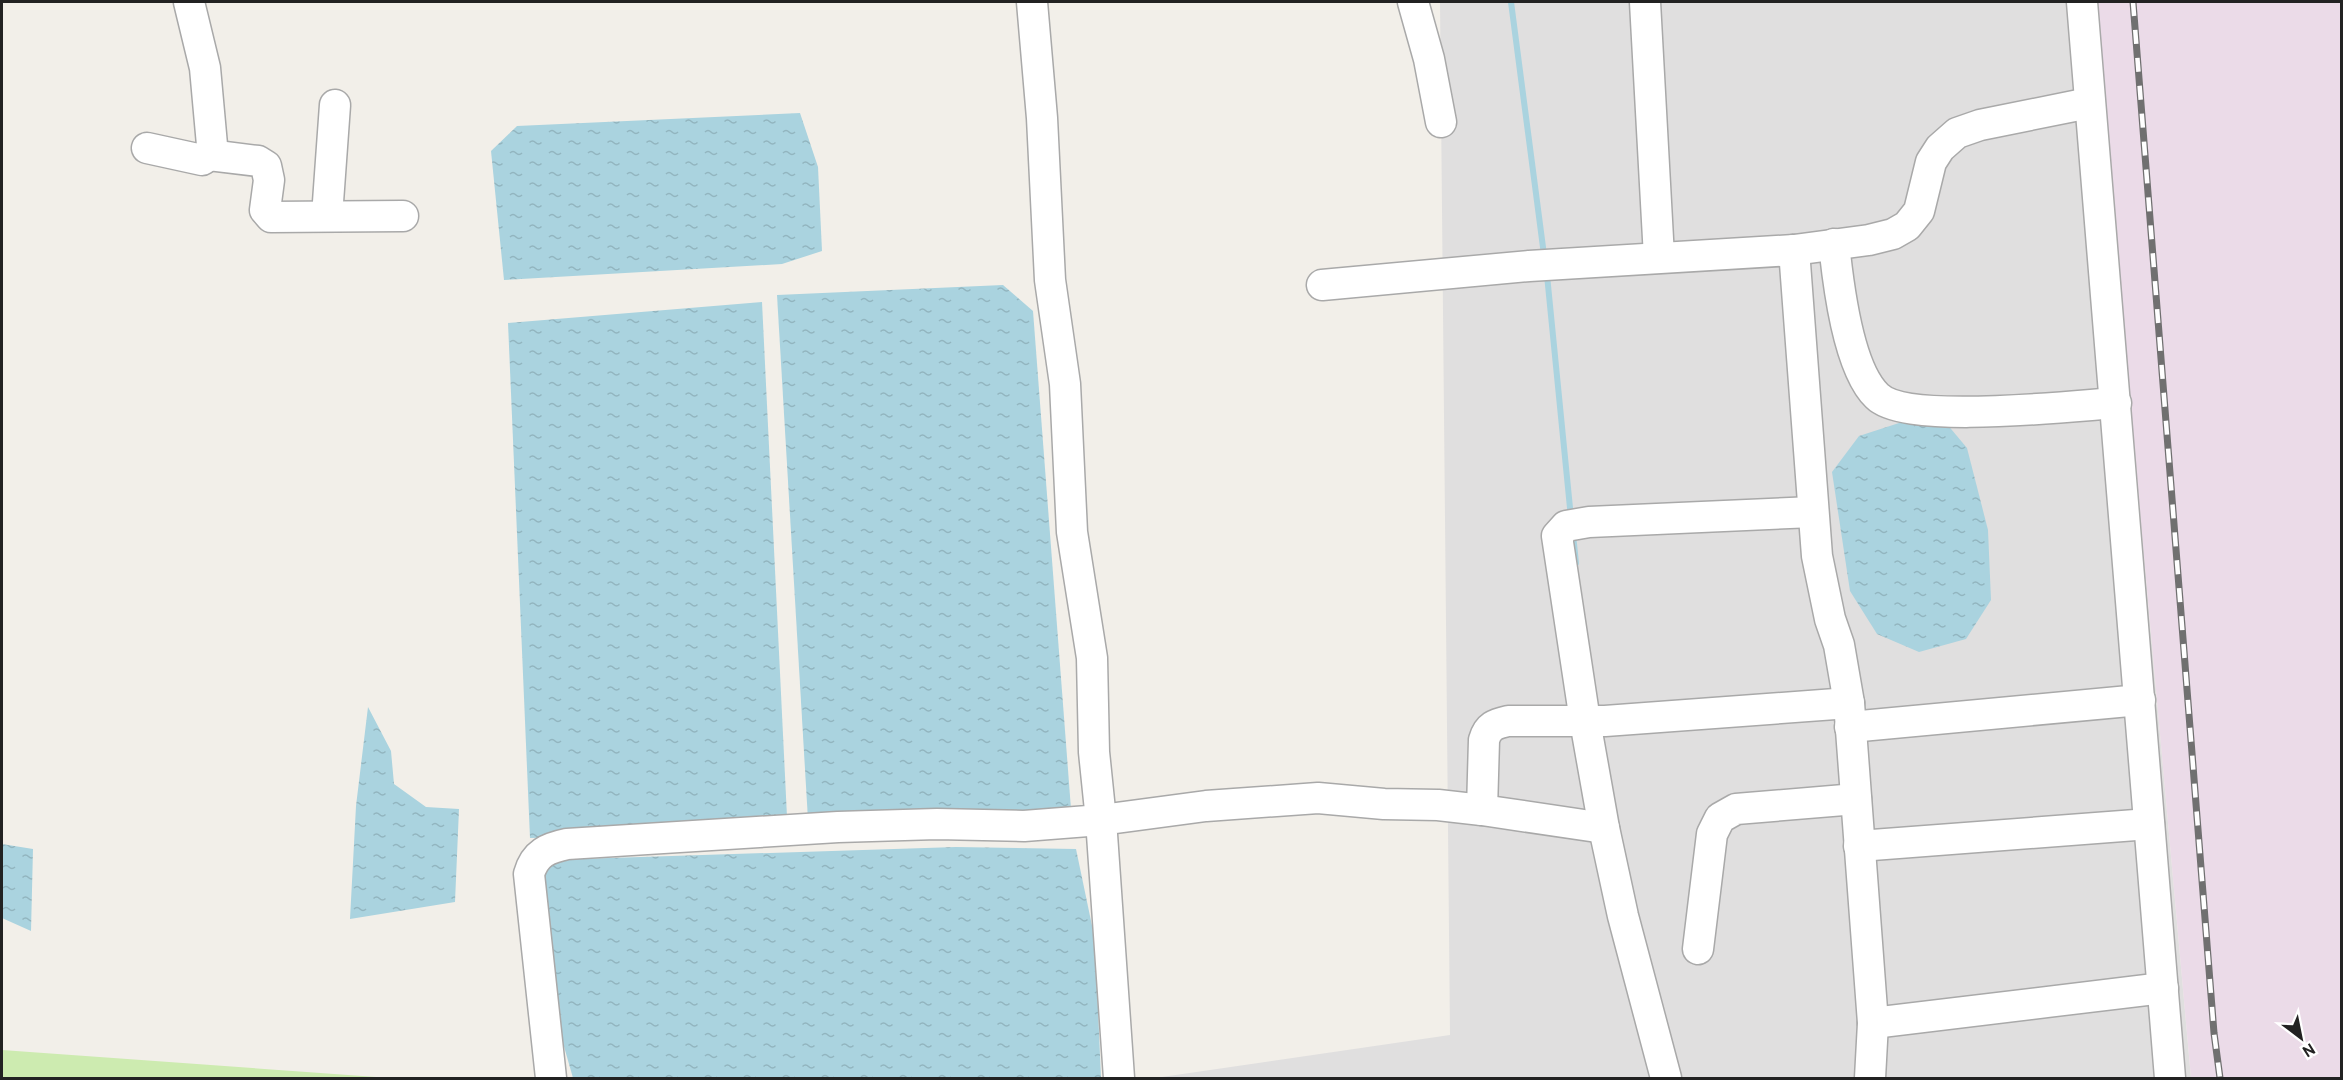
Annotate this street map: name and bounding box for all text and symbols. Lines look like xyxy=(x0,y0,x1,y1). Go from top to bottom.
north arrow xyxy=(2271,1008,2331,1068)
text: N xyxy=(2298,1037,2318,1061)

